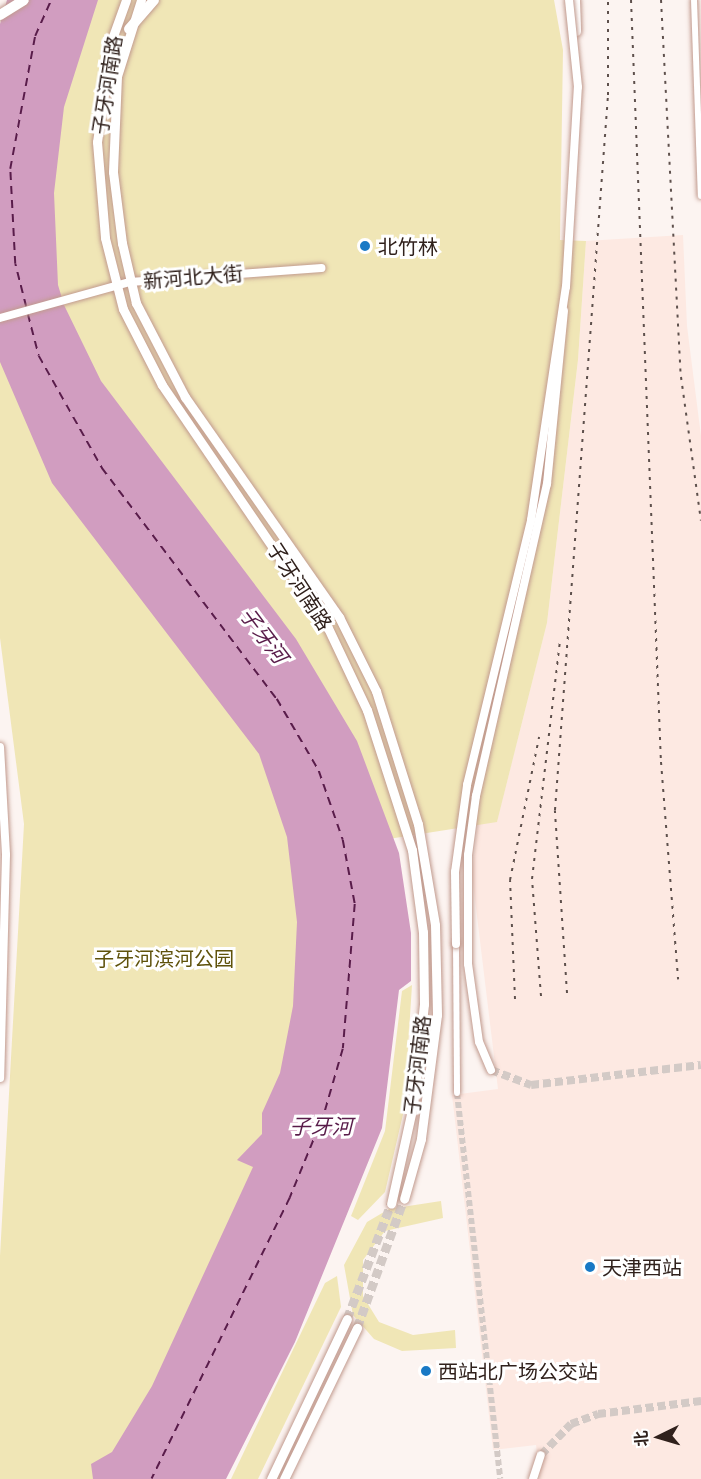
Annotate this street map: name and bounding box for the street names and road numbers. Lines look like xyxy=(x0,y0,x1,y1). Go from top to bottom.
street label: 子牙河南路 xyxy=(87,34,127,136)
street label: 新河北大街 xyxy=(142,261,244,293)
street label: 子牙河南路 xyxy=(263,538,337,634)
street label: 子牙河南路 xyxy=(399,1014,435,1116)

